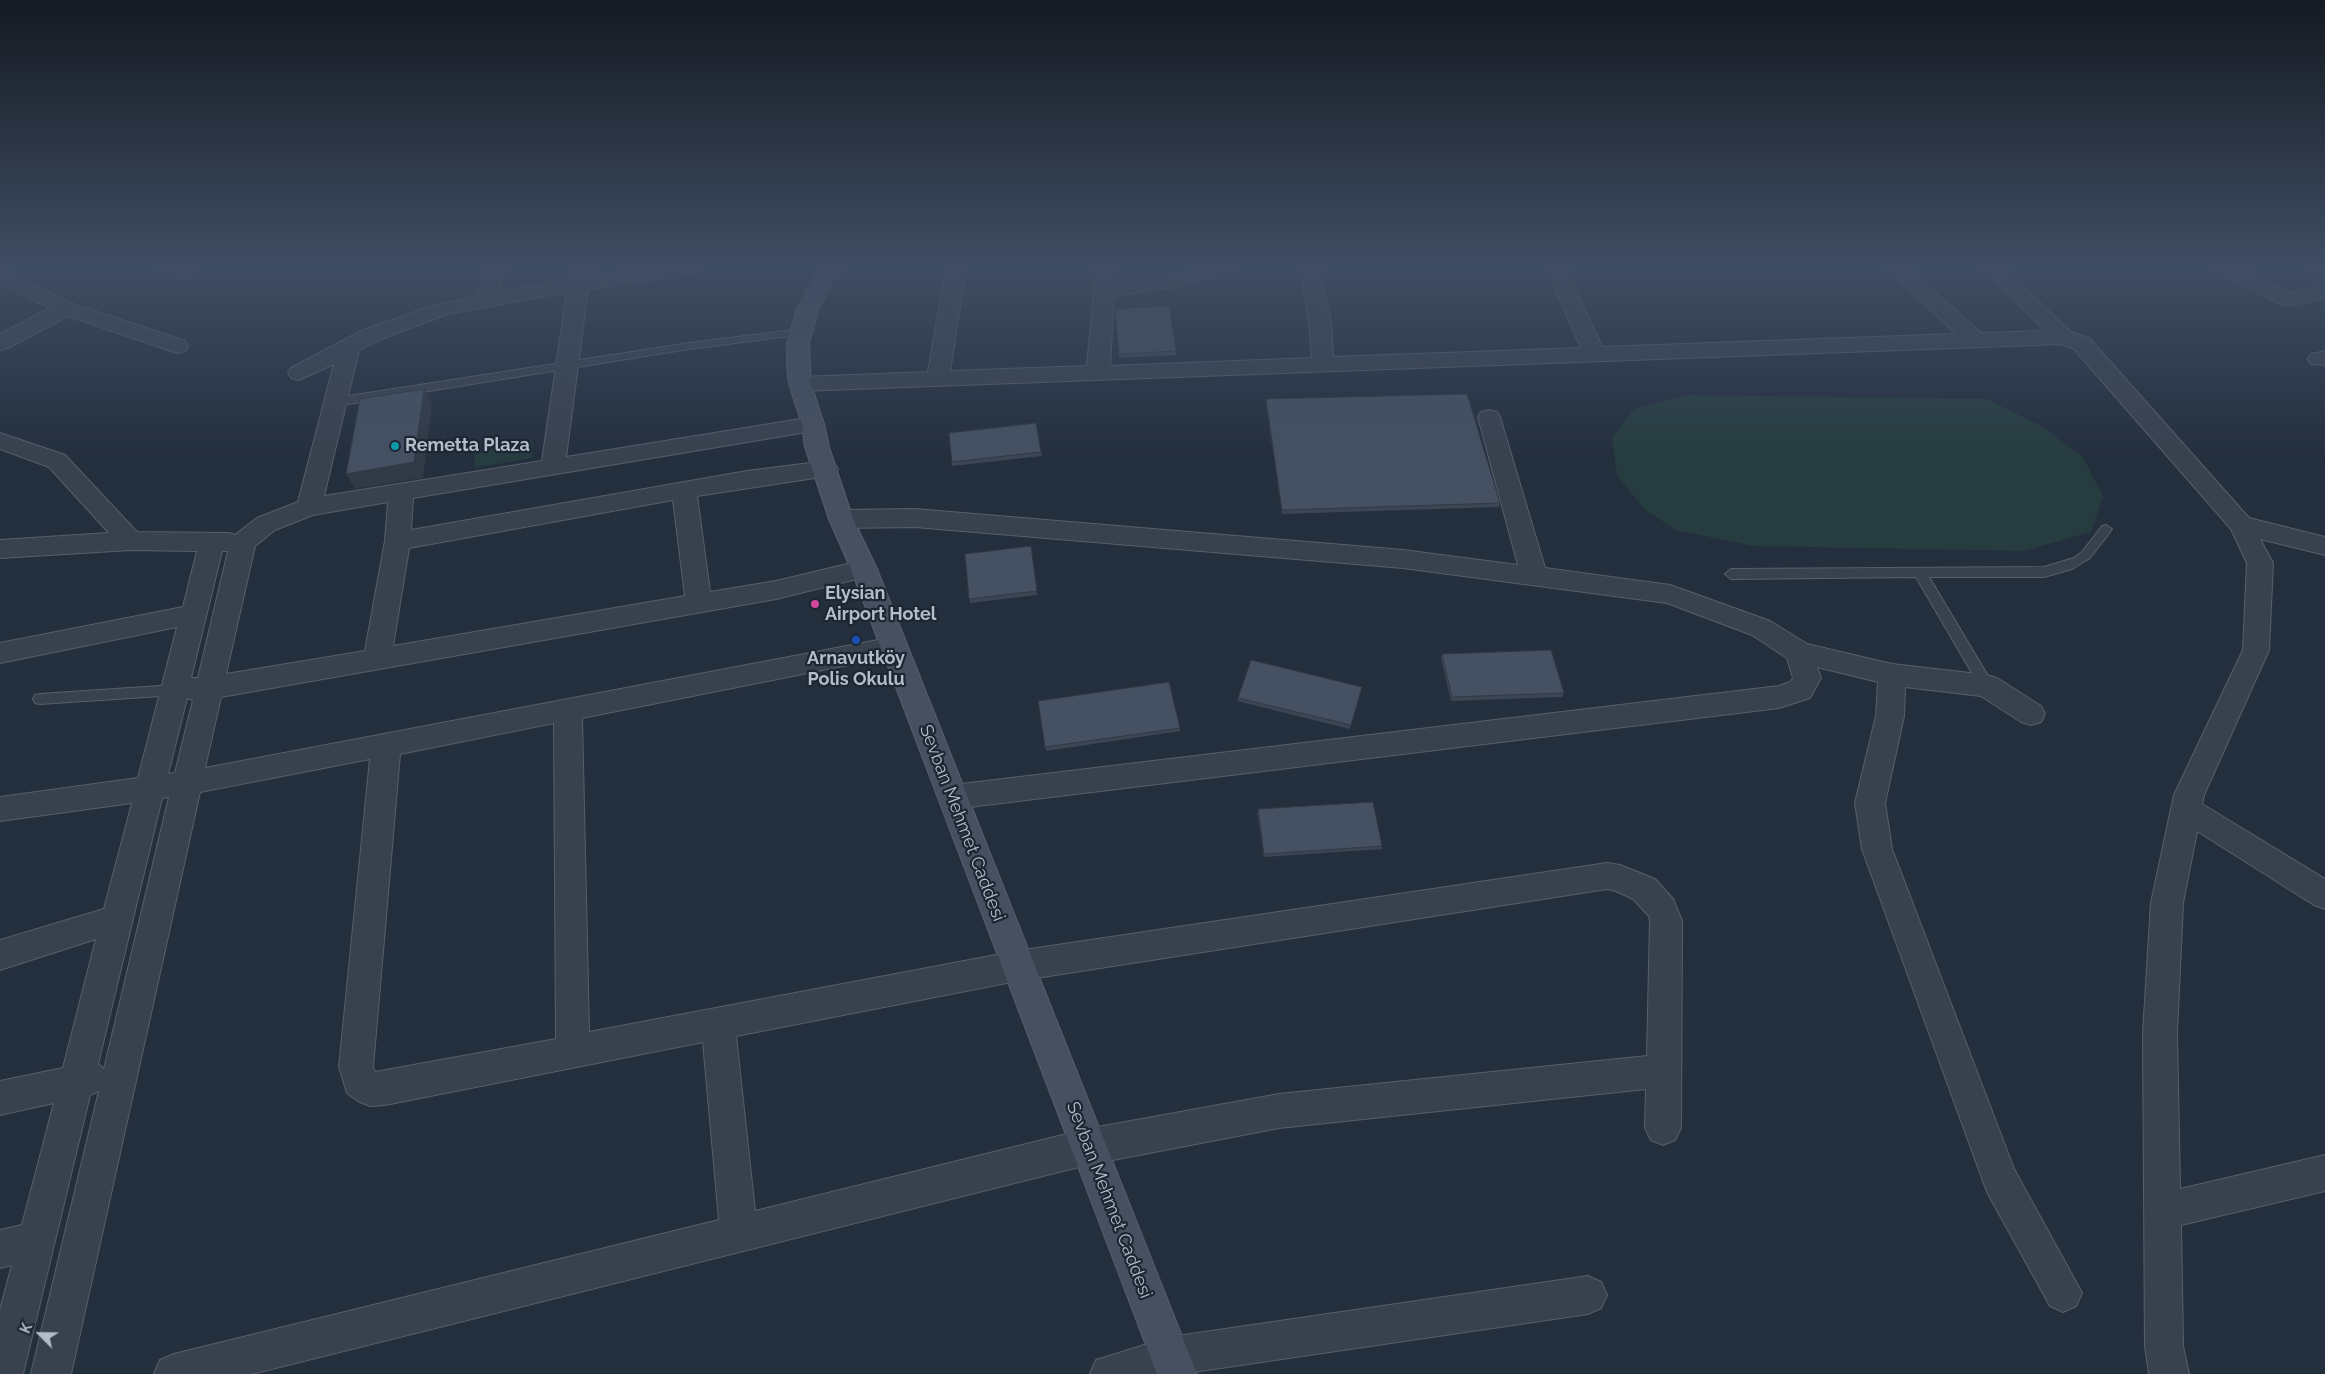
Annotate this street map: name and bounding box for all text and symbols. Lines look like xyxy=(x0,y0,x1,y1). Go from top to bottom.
place label: Remetta Plaza xyxy=(405,435,530,457)
marker: Remetta Plaza xyxy=(389,440,401,452)
place label: Elysian Airport Hotel xyxy=(825,583,936,626)
marker: Elysian Airport Hotel xyxy=(809,598,821,610)
marker: Arnavutköy Polis Okulu xyxy=(850,634,862,646)
place label: Arnavutköy Polis Okulu xyxy=(807,648,905,691)
street label: Sevban Mehmet Caddesi xyxy=(914,722,1010,924)
street label: Sevban Mehmet Caddesi xyxy=(1061,1099,1157,1301)
north arrow xyxy=(15,1309,65,1359)
text: K xyxy=(17,1321,35,1336)

